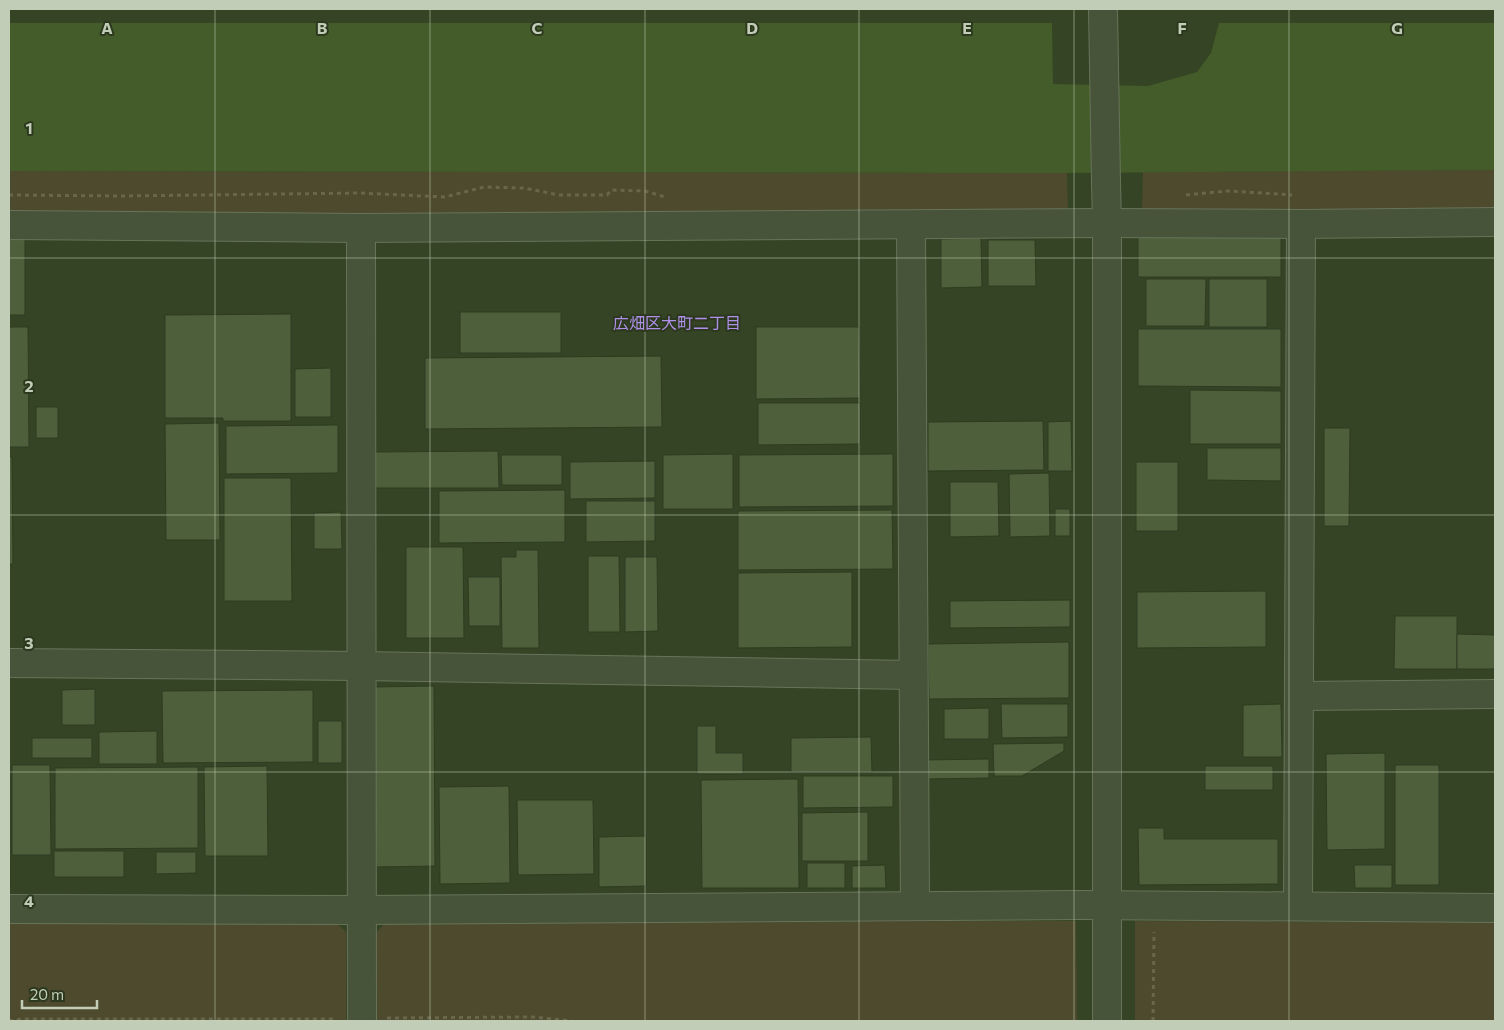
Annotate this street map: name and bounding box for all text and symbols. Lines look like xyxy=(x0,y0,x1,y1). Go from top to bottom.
text: A xyxy=(101,18,113,37)
text: B xyxy=(317,18,328,37)
text: C xyxy=(532,18,543,37)
text: D xyxy=(746,18,758,37)
text: E xyxy=(962,18,972,37)
text: F xyxy=(1177,18,1187,37)
text: G xyxy=(1391,18,1403,37)
text: 1 xyxy=(25,118,33,137)
district label: 広畑区大町二丁目 xyxy=(613,313,741,332)
text: 2 xyxy=(24,376,34,395)
text: 3 xyxy=(24,633,34,652)
text: 4 xyxy=(24,891,34,910)
scale bar xyxy=(22,978,98,1010)
text: 20 m xyxy=(30,985,64,1003)

